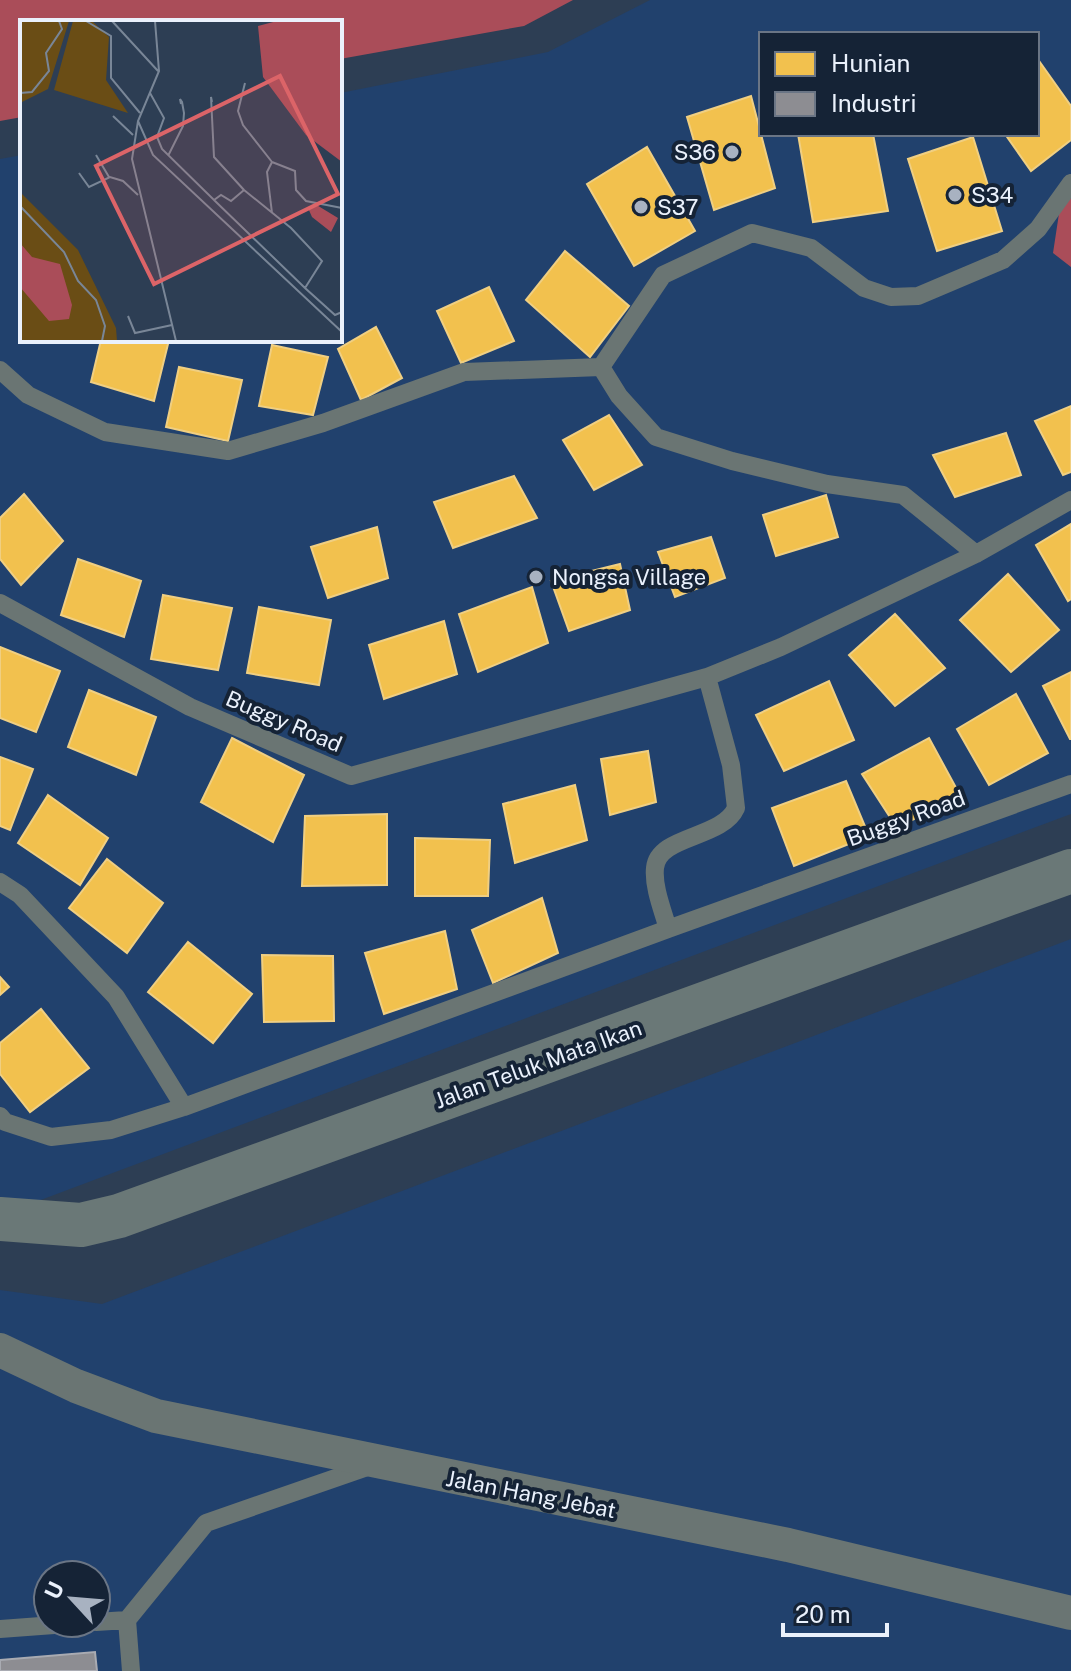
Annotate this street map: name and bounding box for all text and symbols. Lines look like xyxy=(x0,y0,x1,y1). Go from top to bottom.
inset map xyxy=(20,20,342,342)
legend xyxy=(759,32,1039,136)
text: Hunian xyxy=(831,49,910,77)
text: Industri xyxy=(831,89,916,117)
place label: S36 xyxy=(674,139,716,165)
marker: S36 xyxy=(723,143,741,161)
place label: S34 xyxy=(971,182,1014,208)
marker: S34 xyxy=(946,186,964,204)
place label: S37 xyxy=(657,194,698,220)
marker: S37 xyxy=(632,198,650,216)
place label: Nongsa Village xyxy=(552,564,706,590)
marker: Nongsa Village xyxy=(527,568,545,586)
street label: Buggy Road xyxy=(222,685,346,757)
street label: Buggy Road xyxy=(843,785,969,851)
street label: Jalan Teluk Mata Ikan xyxy=(431,1014,645,1114)
street label: Jalan Hang Jebat xyxy=(444,1465,618,1523)
north arrow xyxy=(32,1559,112,1639)
text: U xyxy=(39,1577,69,1603)
scale bar xyxy=(783,1587,887,1637)
text: 20 m xyxy=(795,1600,851,1628)

